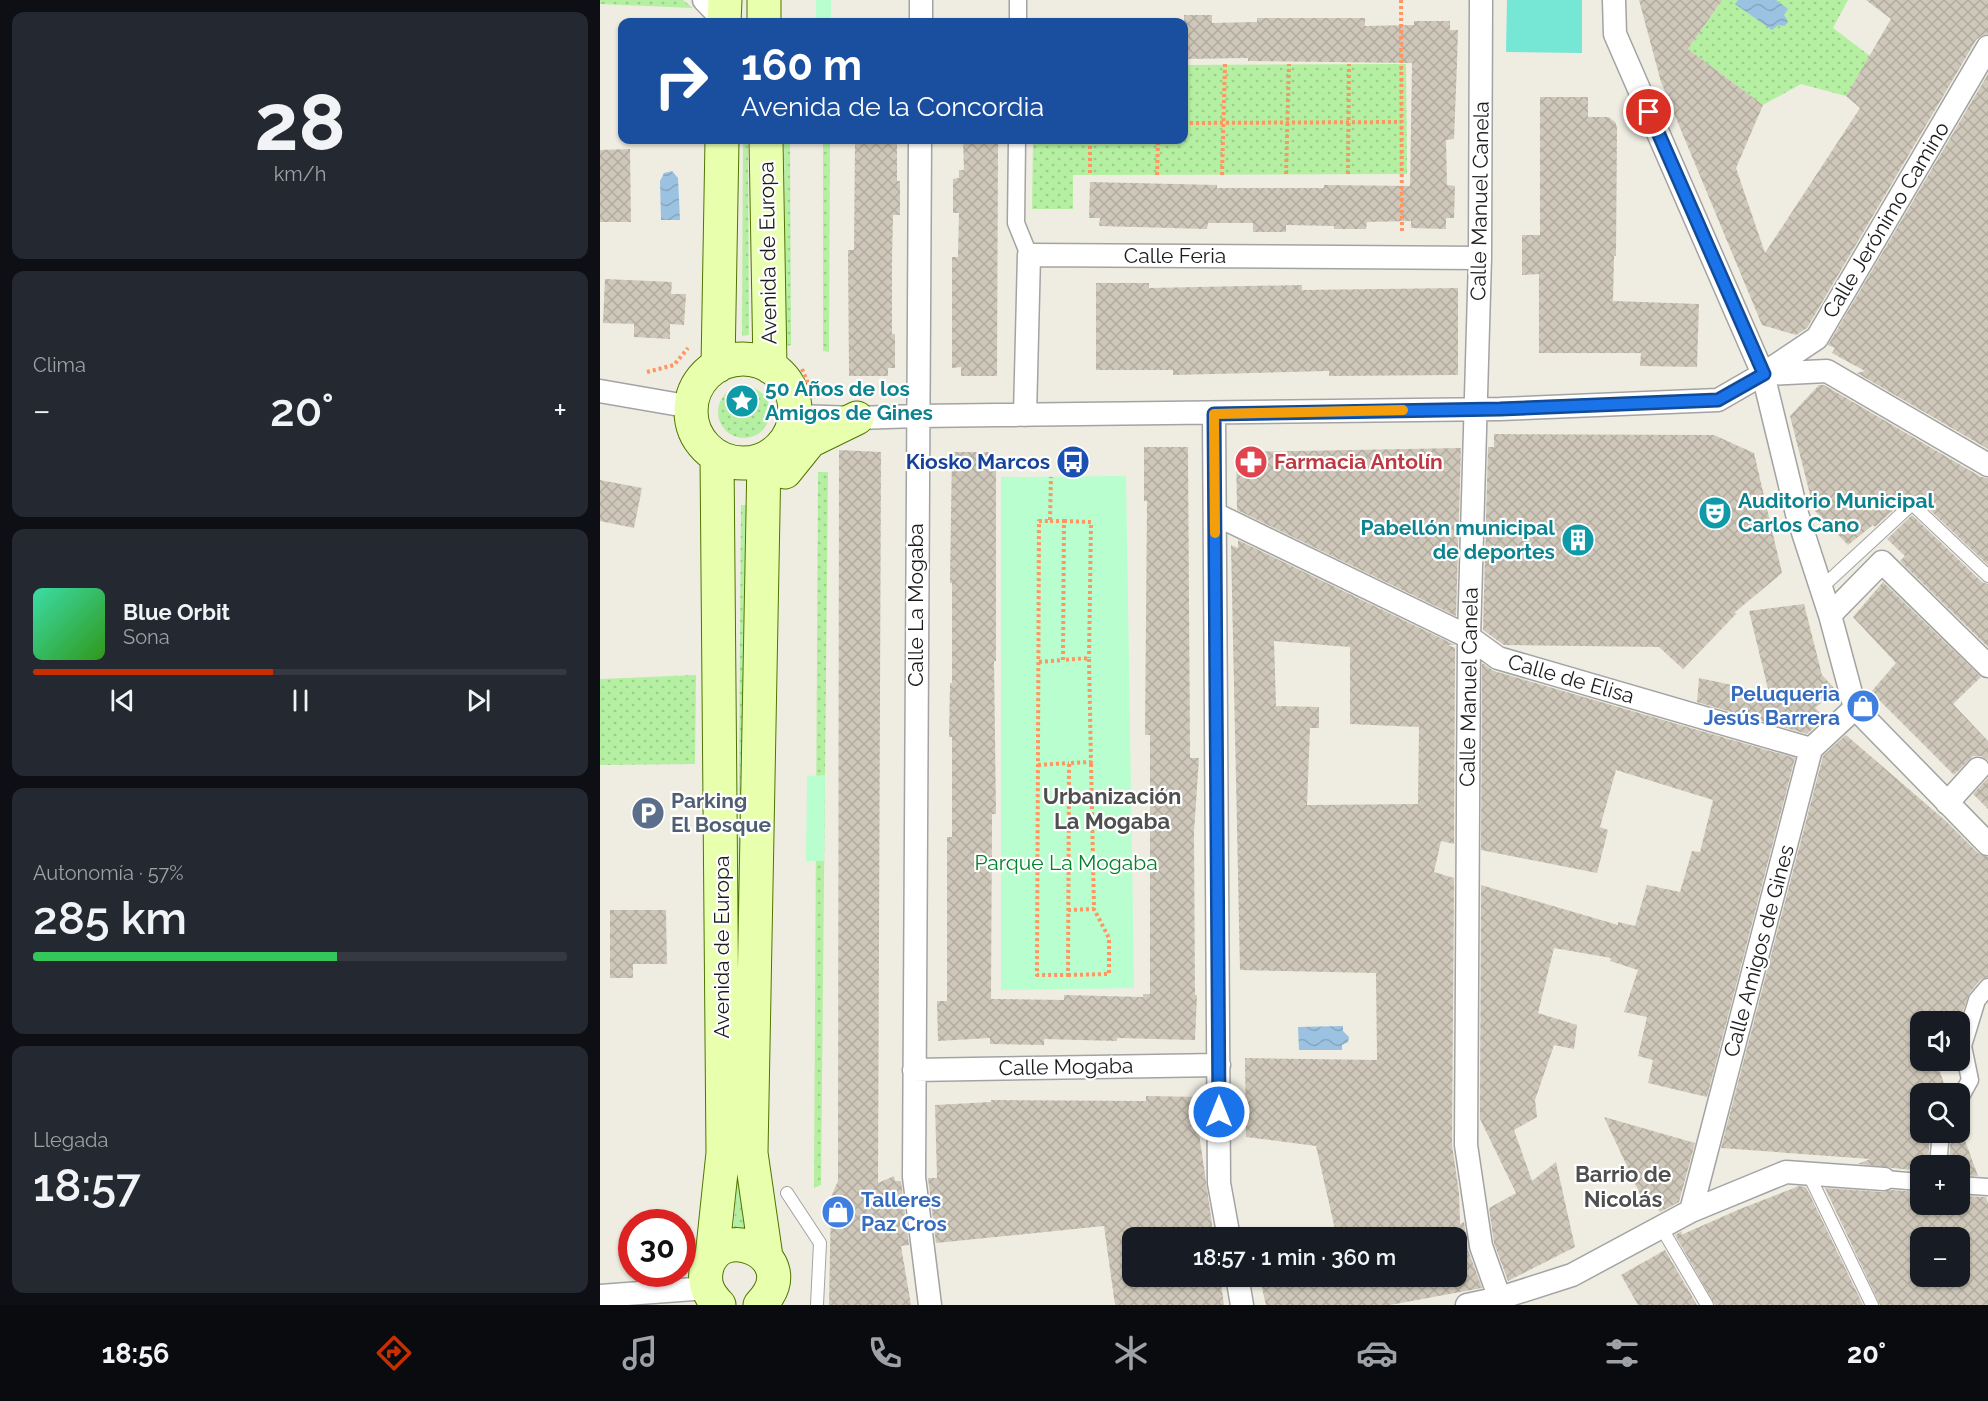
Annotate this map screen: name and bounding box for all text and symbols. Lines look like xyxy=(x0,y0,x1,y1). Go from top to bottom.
text: 160 m xyxy=(741,41,862,90)
icon: right xyxy=(642,42,720,120)
text: 28 xyxy=(254,77,346,168)
pin xyxy=(1623,86,1674,137)
text: Avenida de la Concordia xyxy=(741,91,1044,122)
icon: arrive xyxy=(1632,95,1665,128)
street label: Calle Manuel Canela xyxy=(1465,101,1494,301)
street label: Calle Jerónimo Camino xyxy=(1817,117,1954,322)
street label: Avenida de Europa xyxy=(753,161,782,345)
text: km/h xyxy=(274,162,326,186)
street label: Calle Feria xyxy=(1124,243,1226,268)
text: Clima xyxy=(33,353,86,377)
place label: 50 Años de los Amigos de Gines xyxy=(765,376,933,425)
place icon: 50 Años de los Amigos de Gines xyxy=(724,383,760,419)
text: 20° xyxy=(270,384,334,437)
text: − xyxy=(33,391,51,430)
text: + xyxy=(553,391,567,430)
bus stop icon: Kiosko Marcos xyxy=(1055,444,1091,480)
pharmacy icon: Farmacia Antolín xyxy=(1233,444,1269,480)
place label: Kiosko Marcos xyxy=(906,449,1050,474)
place label: Farmacia Antolín xyxy=(1274,449,1443,474)
place label: Auditorio Municipal Carlos Cano xyxy=(1738,488,1934,537)
theatre icon: Auditorio Municipal Carlos Cano xyxy=(1697,495,1733,531)
place label: Pabellón municipal de deportes xyxy=(1361,515,1555,564)
building icon: Pabellón municipal de deportes xyxy=(1560,522,1596,558)
street label: Calle La Mogaba xyxy=(903,523,928,687)
street label: Calle Manuel Canela xyxy=(1454,587,1483,787)
text: Blue Orbit xyxy=(123,599,230,625)
text: Sona xyxy=(123,625,170,649)
street label: Calle de Elisa xyxy=(1505,649,1637,709)
place label: Peluqueria Jesús Barrera xyxy=(1703,681,1840,730)
icon: previous xyxy=(106,684,139,717)
icon: pause xyxy=(284,684,317,717)
icon: next xyxy=(462,684,495,717)
shop icon: Peluqueria Jesús Barrera xyxy=(1845,688,1881,724)
district label: Urbanización La Mogaba xyxy=(1043,783,1181,834)
place label: Parking El Bosque xyxy=(671,788,771,837)
parking icon: Parking El Bosque xyxy=(630,795,666,831)
street label: Calle Amigos de Gines xyxy=(1718,842,1799,1060)
park label: Parque La Mogaba xyxy=(974,850,1158,875)
street label: Avenida de Europa xyxy=(709,855,734,1039)
text: Autonomía · 57% xyxy=(33,861,184,885)
text: 285 km xyxy=(33,892,187,945)
map controls xyxy=(1910,1011,1970,1287)
button: sound xyxy=(1910,1011,1970,1071)
street label: Calle Mogaba xyxy=(999,1053,1133,1080)
position arrow xyxy=(1187,1080,1251,1144)
button: search xyxy=(1910,1083,1970,1143)
text: Llegada xyxy=(33,1128,108,1152)
button: + xyxy=(1910,1155,1970,1215)
text: 18:57 xyxy=(33,1159,141,1212)
district label: Barrio de Nicolás xyxy=(1575,1161,1671,1212)
place label: Talleres Paz Cros xyxy=(861,1187,947,1236)
shop icon: Talleres Paz Cros xyxy=(820,1194,856,1230)
speed limit sign: 30 xyxy=(618,1209,696,1287)
button: − xyxy=(1910,1227,1970,1287)
text: 18:57 · 1 min · 360 m xyxy=(1193,1244,1396,1270)
icon: directions xyxy=(373,1332,415,1374)
icon: music xyxy=(619,1332,661,1374)
icon: phone xyxy=(864,1332,906,1374)
icon: climate xyxy=(1110,1332,1152,1374)
icon: car xyxy=(1356,1332,1398,1374)
icon: filters xyxy=(1601,1332,1643,1374)
text: 18:56 xyxy=(102,1338,169,1369)
text: 20° xyxy=(1847,1338,1886,1369)

